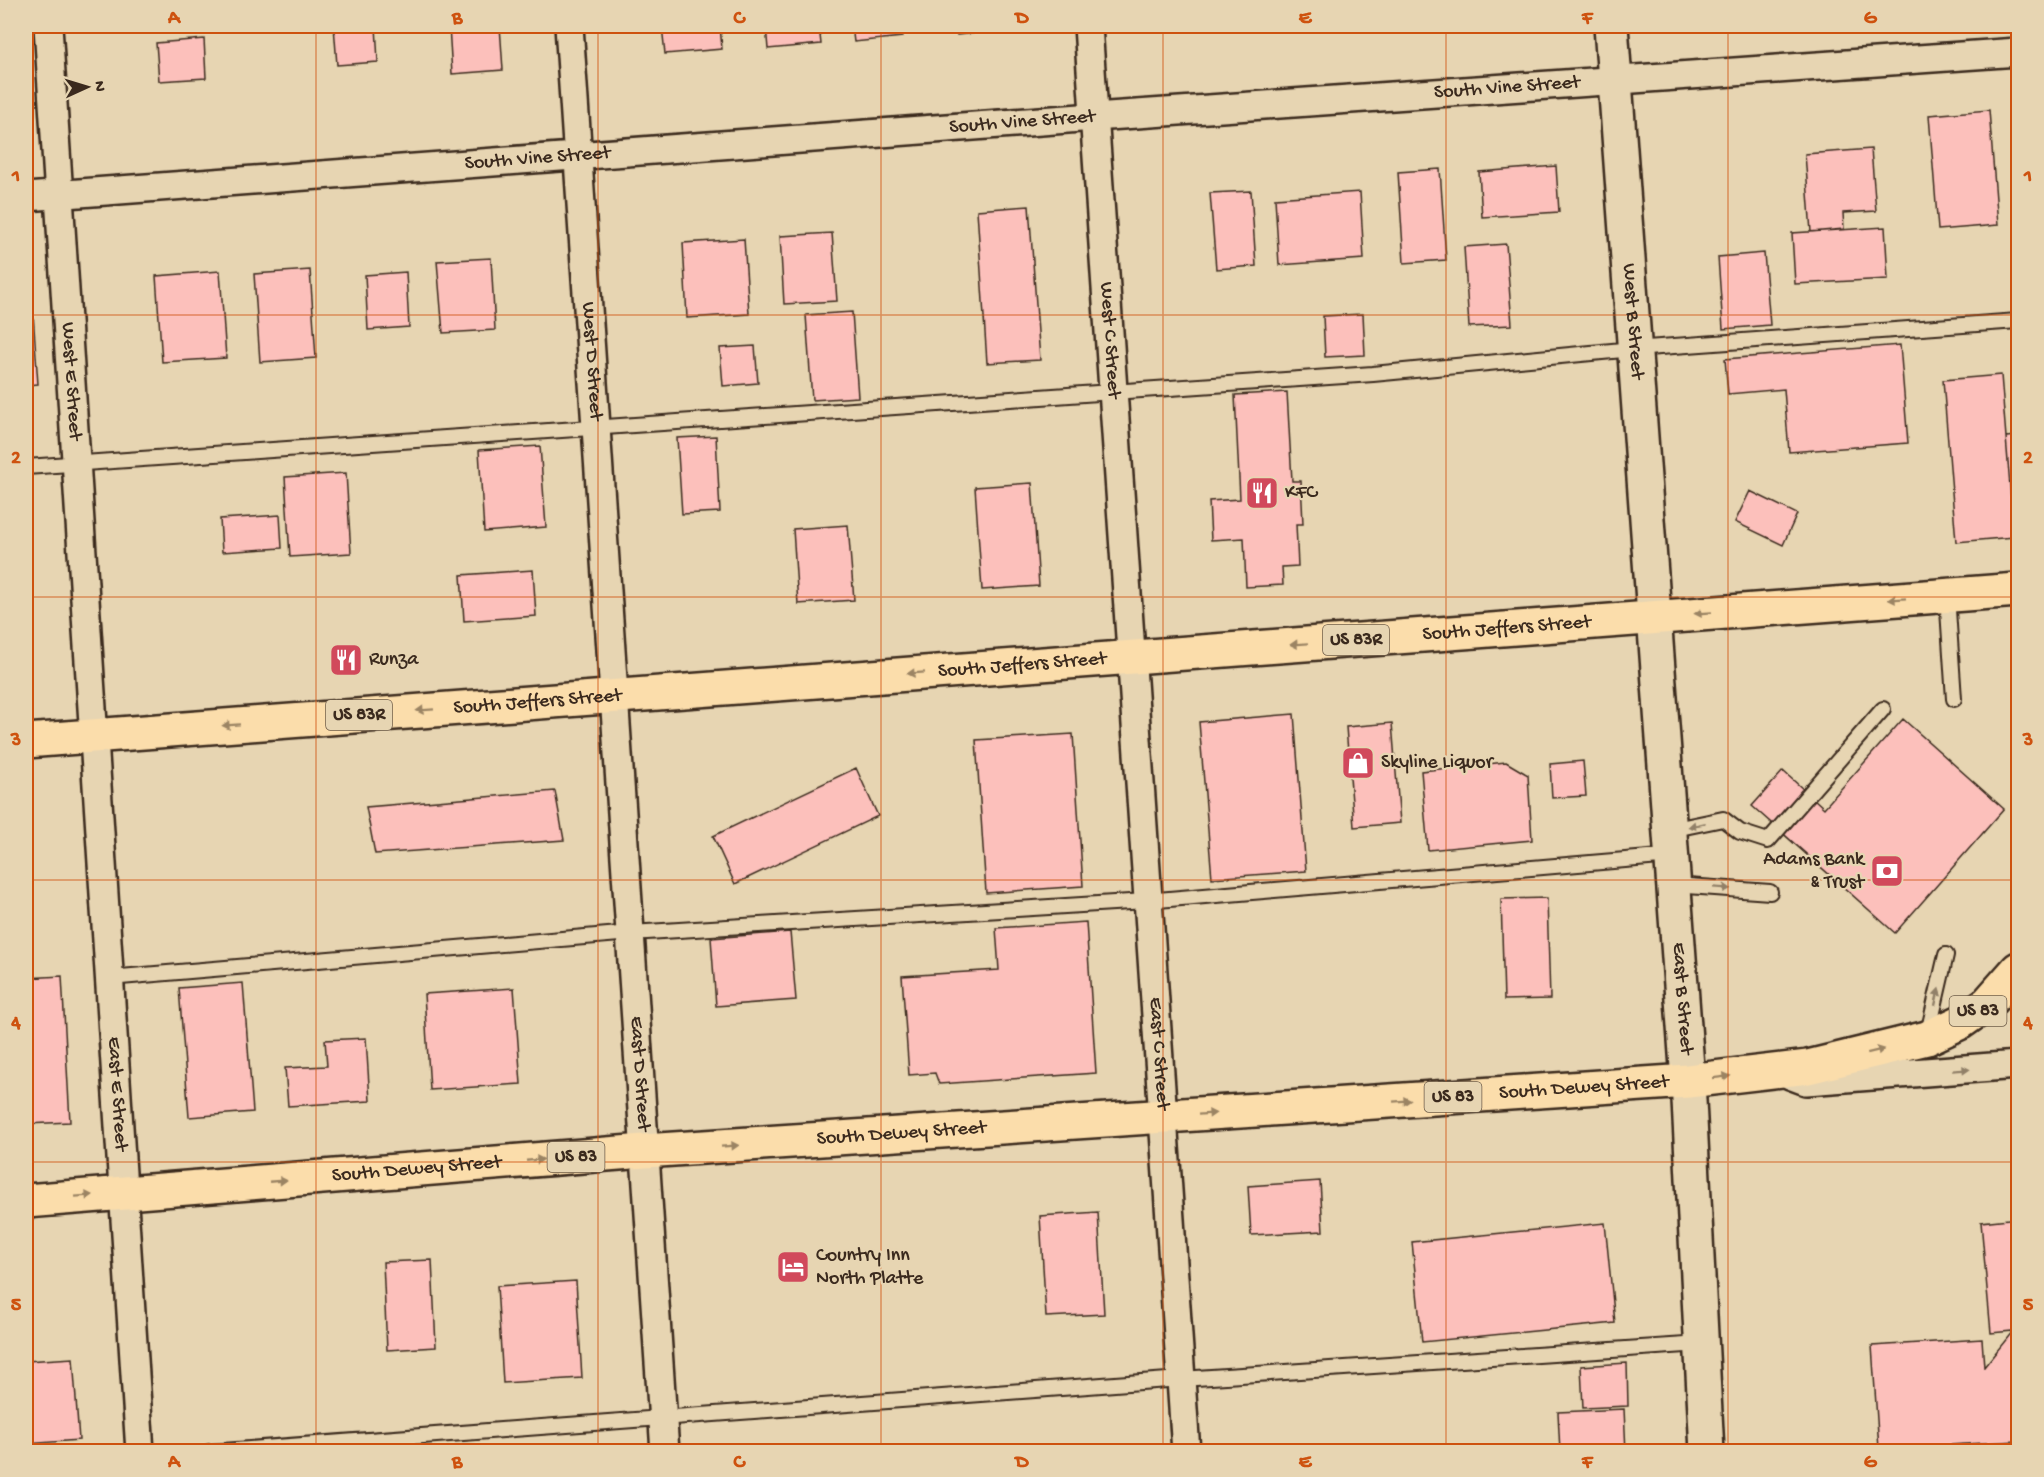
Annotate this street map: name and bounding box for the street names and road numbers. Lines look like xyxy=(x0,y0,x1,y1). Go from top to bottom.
street label: South Vine Street xyxy=(1433,71,1583,105)
street label: South Vine Street xyxy=(948,105,1098,139)
street label: South Vine Street xyxy=(464,142,613,176)
street label: West B Street xyxy=(1617,263,1648,382)
street label: West C Street xyxy=(1094,281,1125,401)
street label: West D Street xyxy=(576,301,607,423)
street label: West E Street xyxy=(56,322,86,443)
street label: South Jeffers Street xyxy=(1422,611,1594,647)
road number: US 83R xyxy=(1323,625,1389,655)
street label: South Jeffers Street xyxy=(937,648,1109,683)
street label: South Jeffers Street xyxy=(452,684,624,720)
road number: US 83R xyxy=(326,700,392,730)
street label: East B Street xyxy=(1666,942,1698,1057)
street label: East C Street xyxy=(1143,996,1174,1112)
road number: US 83 xyxy=(1950,996,2006,1026)
street label: East D Street xyxy=(624,1015,655,1134)
street label: East E Street xyxy=(102,1036,132,1153)
street label: South Dewey Street xyxy=(1498,1071,1671,1105)
road number: US 83 xyxy=(1424,1082,1482,1112)
street label: South Dewey Street xyxy=(816,1116,989,1151)
road number: US 83 xyxy=(548,1142,604,1172)
street label: South Dewey Street xyxy=(331,1151,504,1188)

